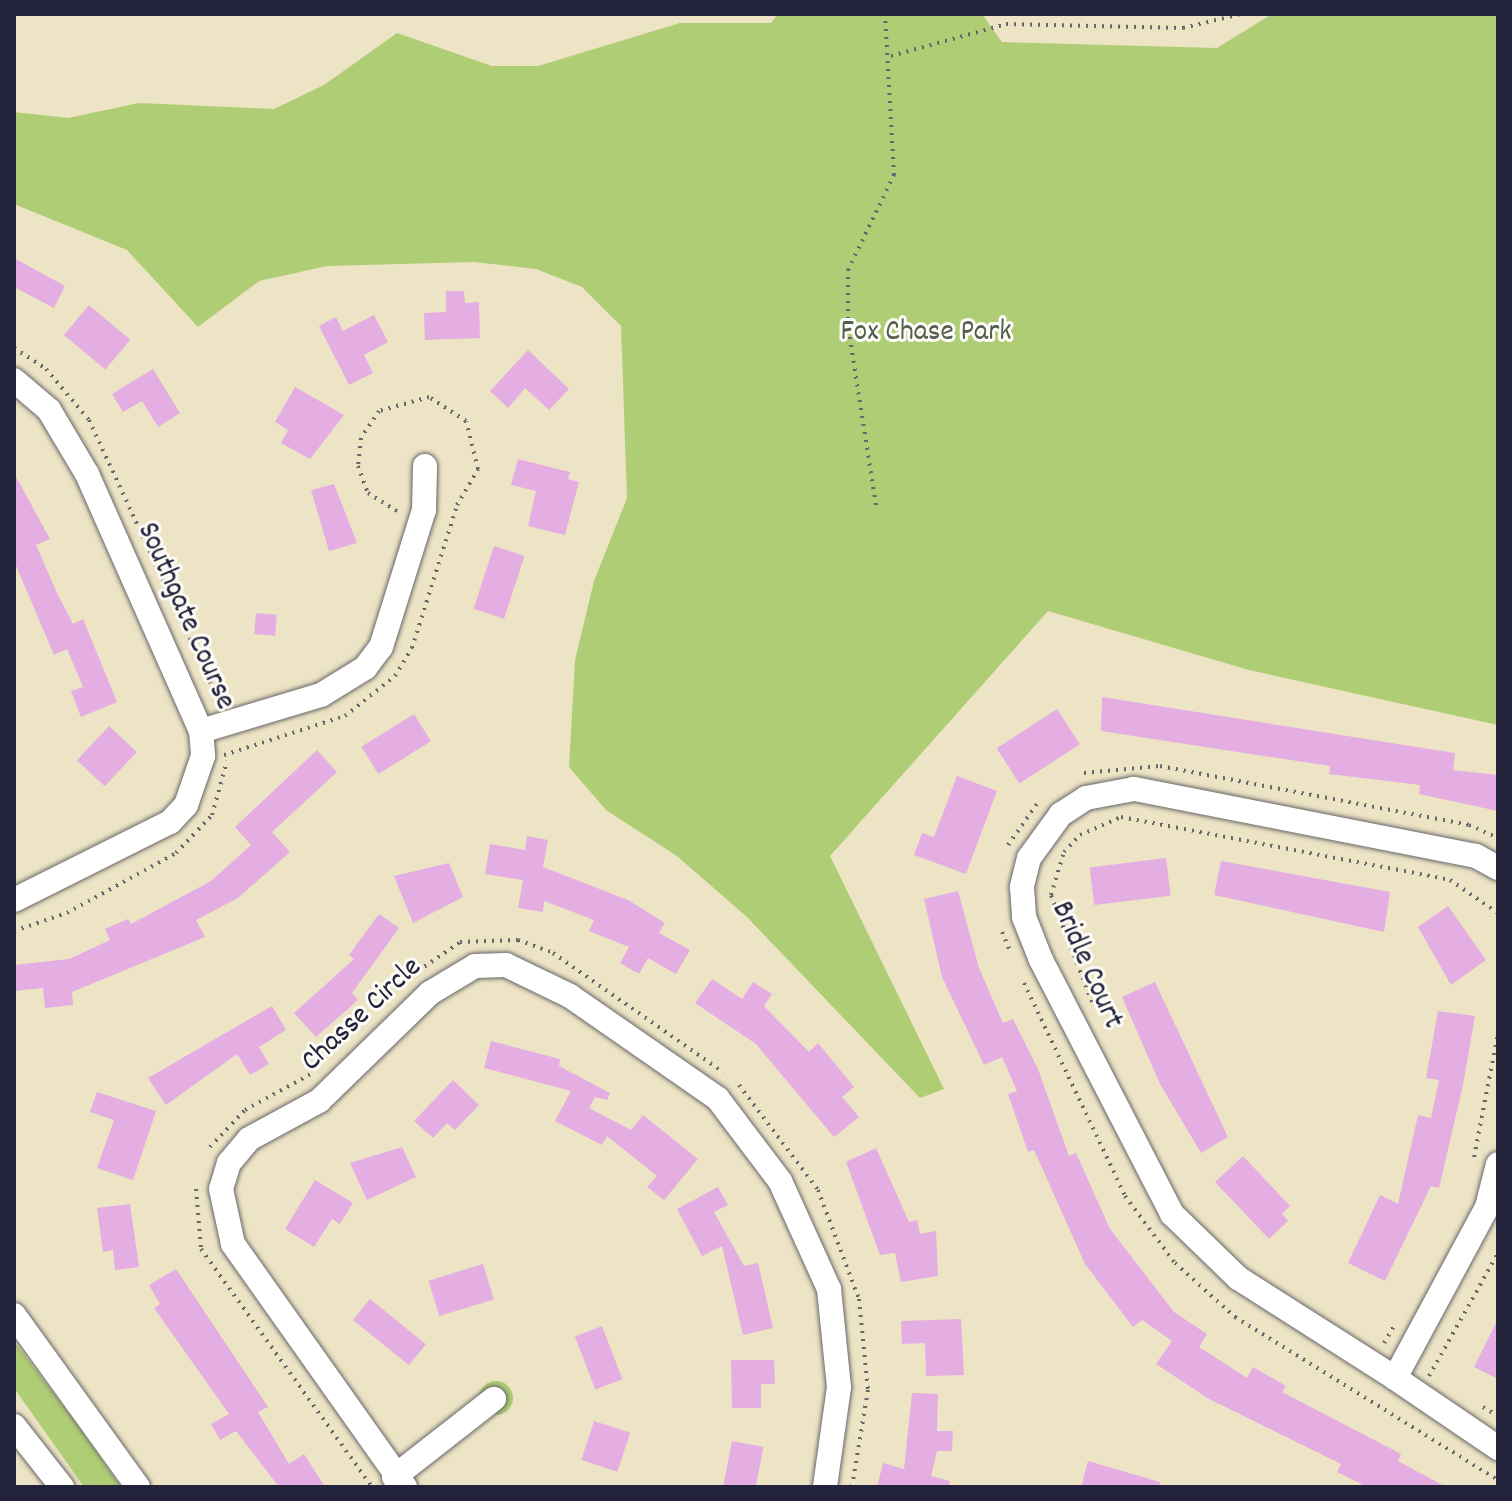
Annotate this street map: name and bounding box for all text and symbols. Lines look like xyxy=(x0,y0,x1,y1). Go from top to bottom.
park label: Fox Chase Park xyxy=(840,316,1012,352)
street label: Southgate Course xyxy=(127,518,241,716)
street label: Bridle Court xyxy=(1041,897,1129,1035)
street label: Chasse Circle xyxy=(295,951,431,1081)

